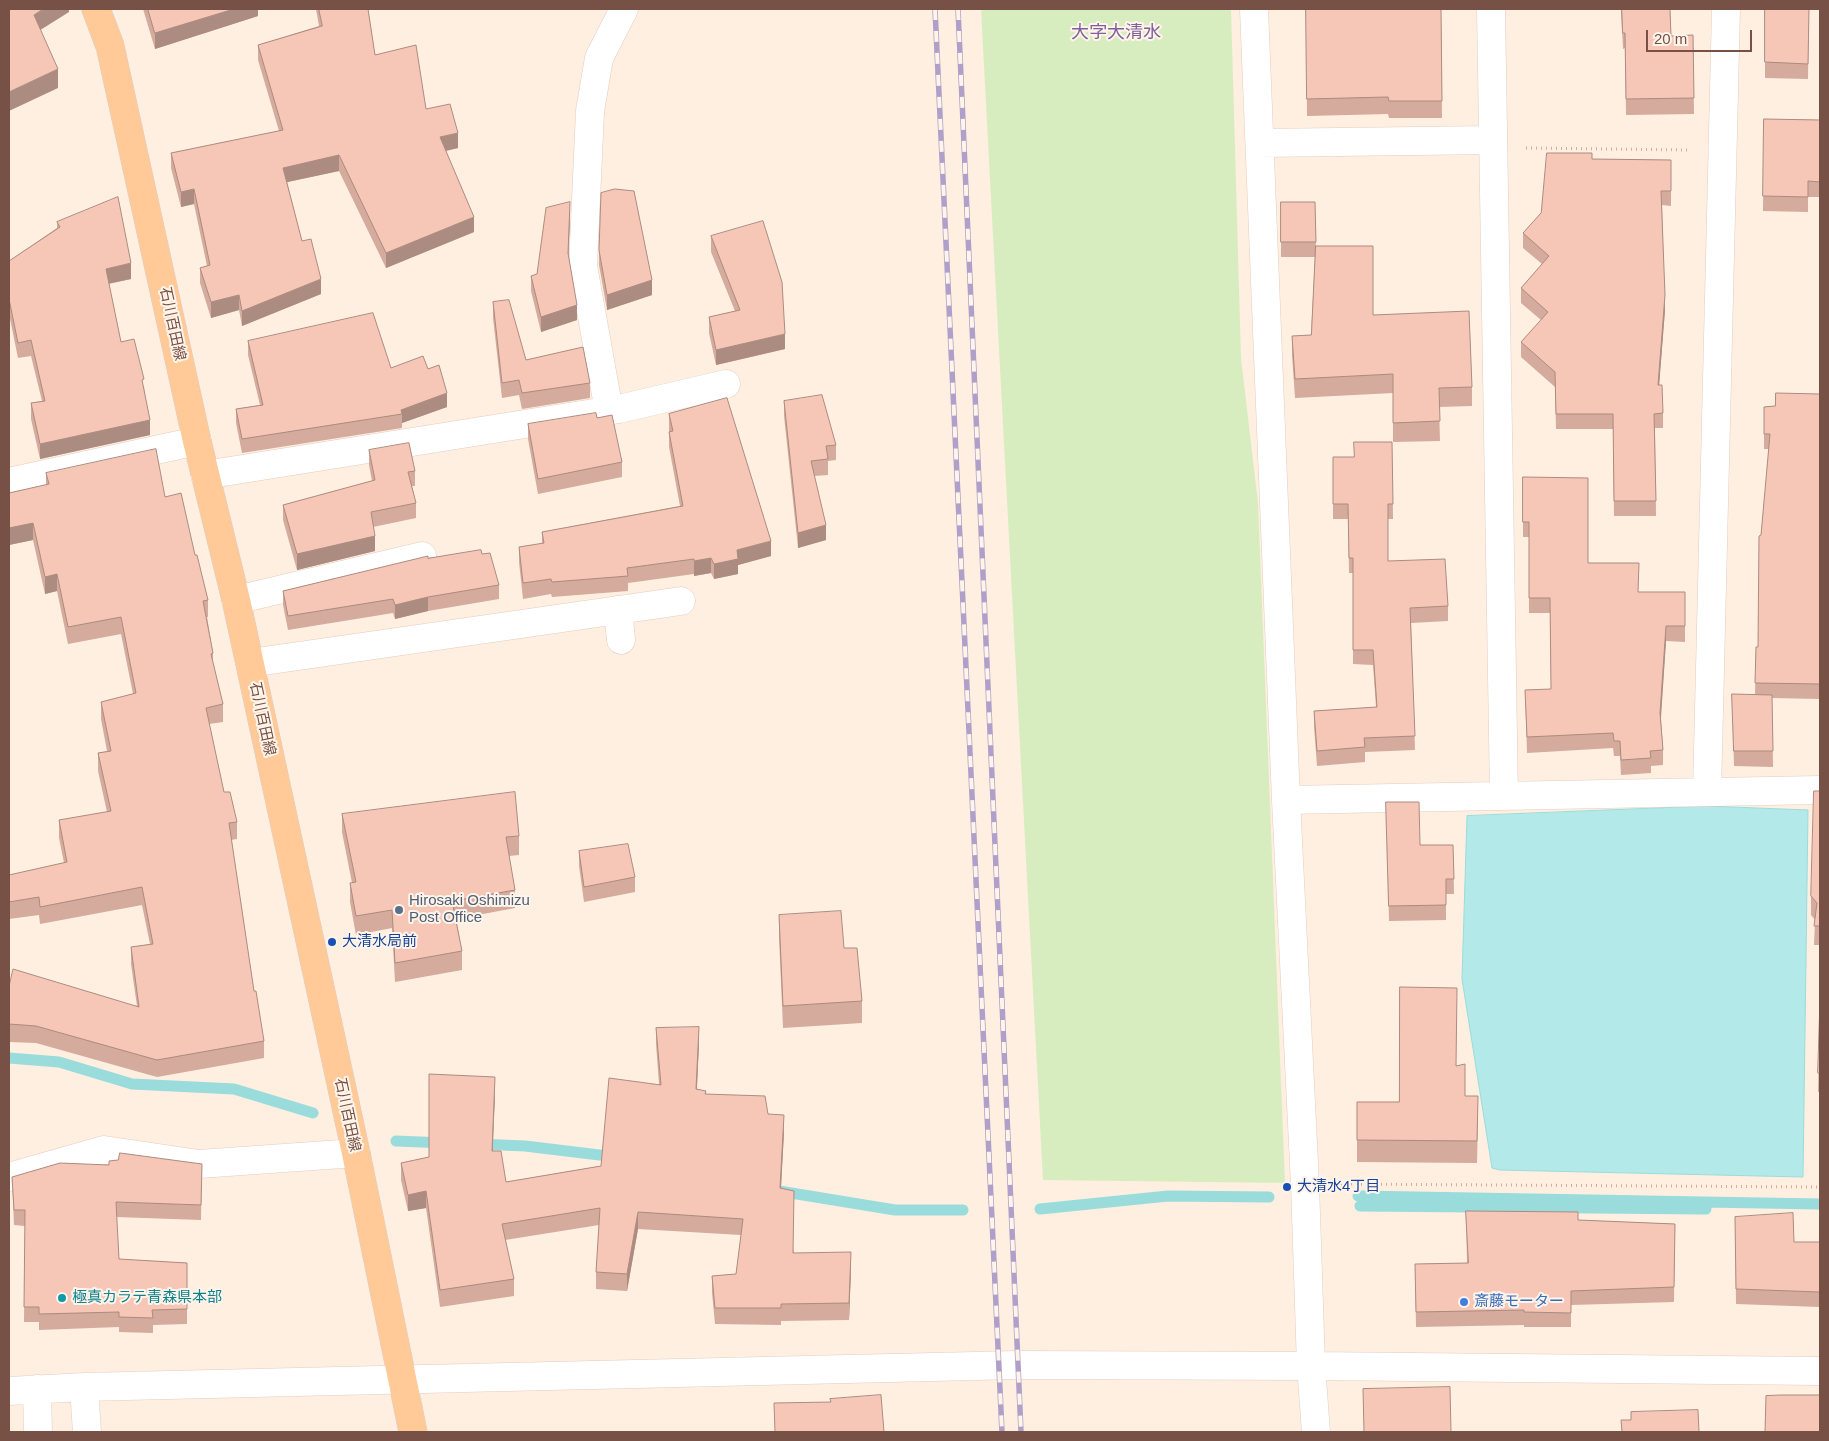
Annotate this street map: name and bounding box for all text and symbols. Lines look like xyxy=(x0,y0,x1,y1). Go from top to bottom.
scale bar xyxy=(1649,20,1755,52)
district label: 大字大清水 xyxy=(1071,22,1161,44)
text: 20 m xyxy=(1654,30,1687,47)
street label: 石川百田線 xyxy=(155,285,189,363)
street label: 石川百田線 xyxy=(245,680,279,758)
place label: Hirosaki Oshimizu Post Office xyxy=(409,892,530,927)
marker: Hirosaki Oshimizu Post Office xyxy=(393,904,405,916)
place label: 大清水局前 xyxy=(342,933,417,951)
marker: 大清水局前 xyxy=(326,936,338,948)
street label: 石川百田線 xyxy=(330,1076,364,1154)
place label: 大清水4丁目 xyxy=(1297,1178,1380,1196)
marker: 大清水4丁目 xyxy=(1281,1181,1293,1193)
place label: 極真カラテ青森県本部 xyxy=(72,1289,222,1307)
marker: 極真カラテ青森県本部 xyxy=(56,1292,68,1304)
place label: 斎藤モーター xyxy=(1474,1293,1564,1311)
marker: 斎藤モーター xyxy=(1458,1296,1470,1308)

